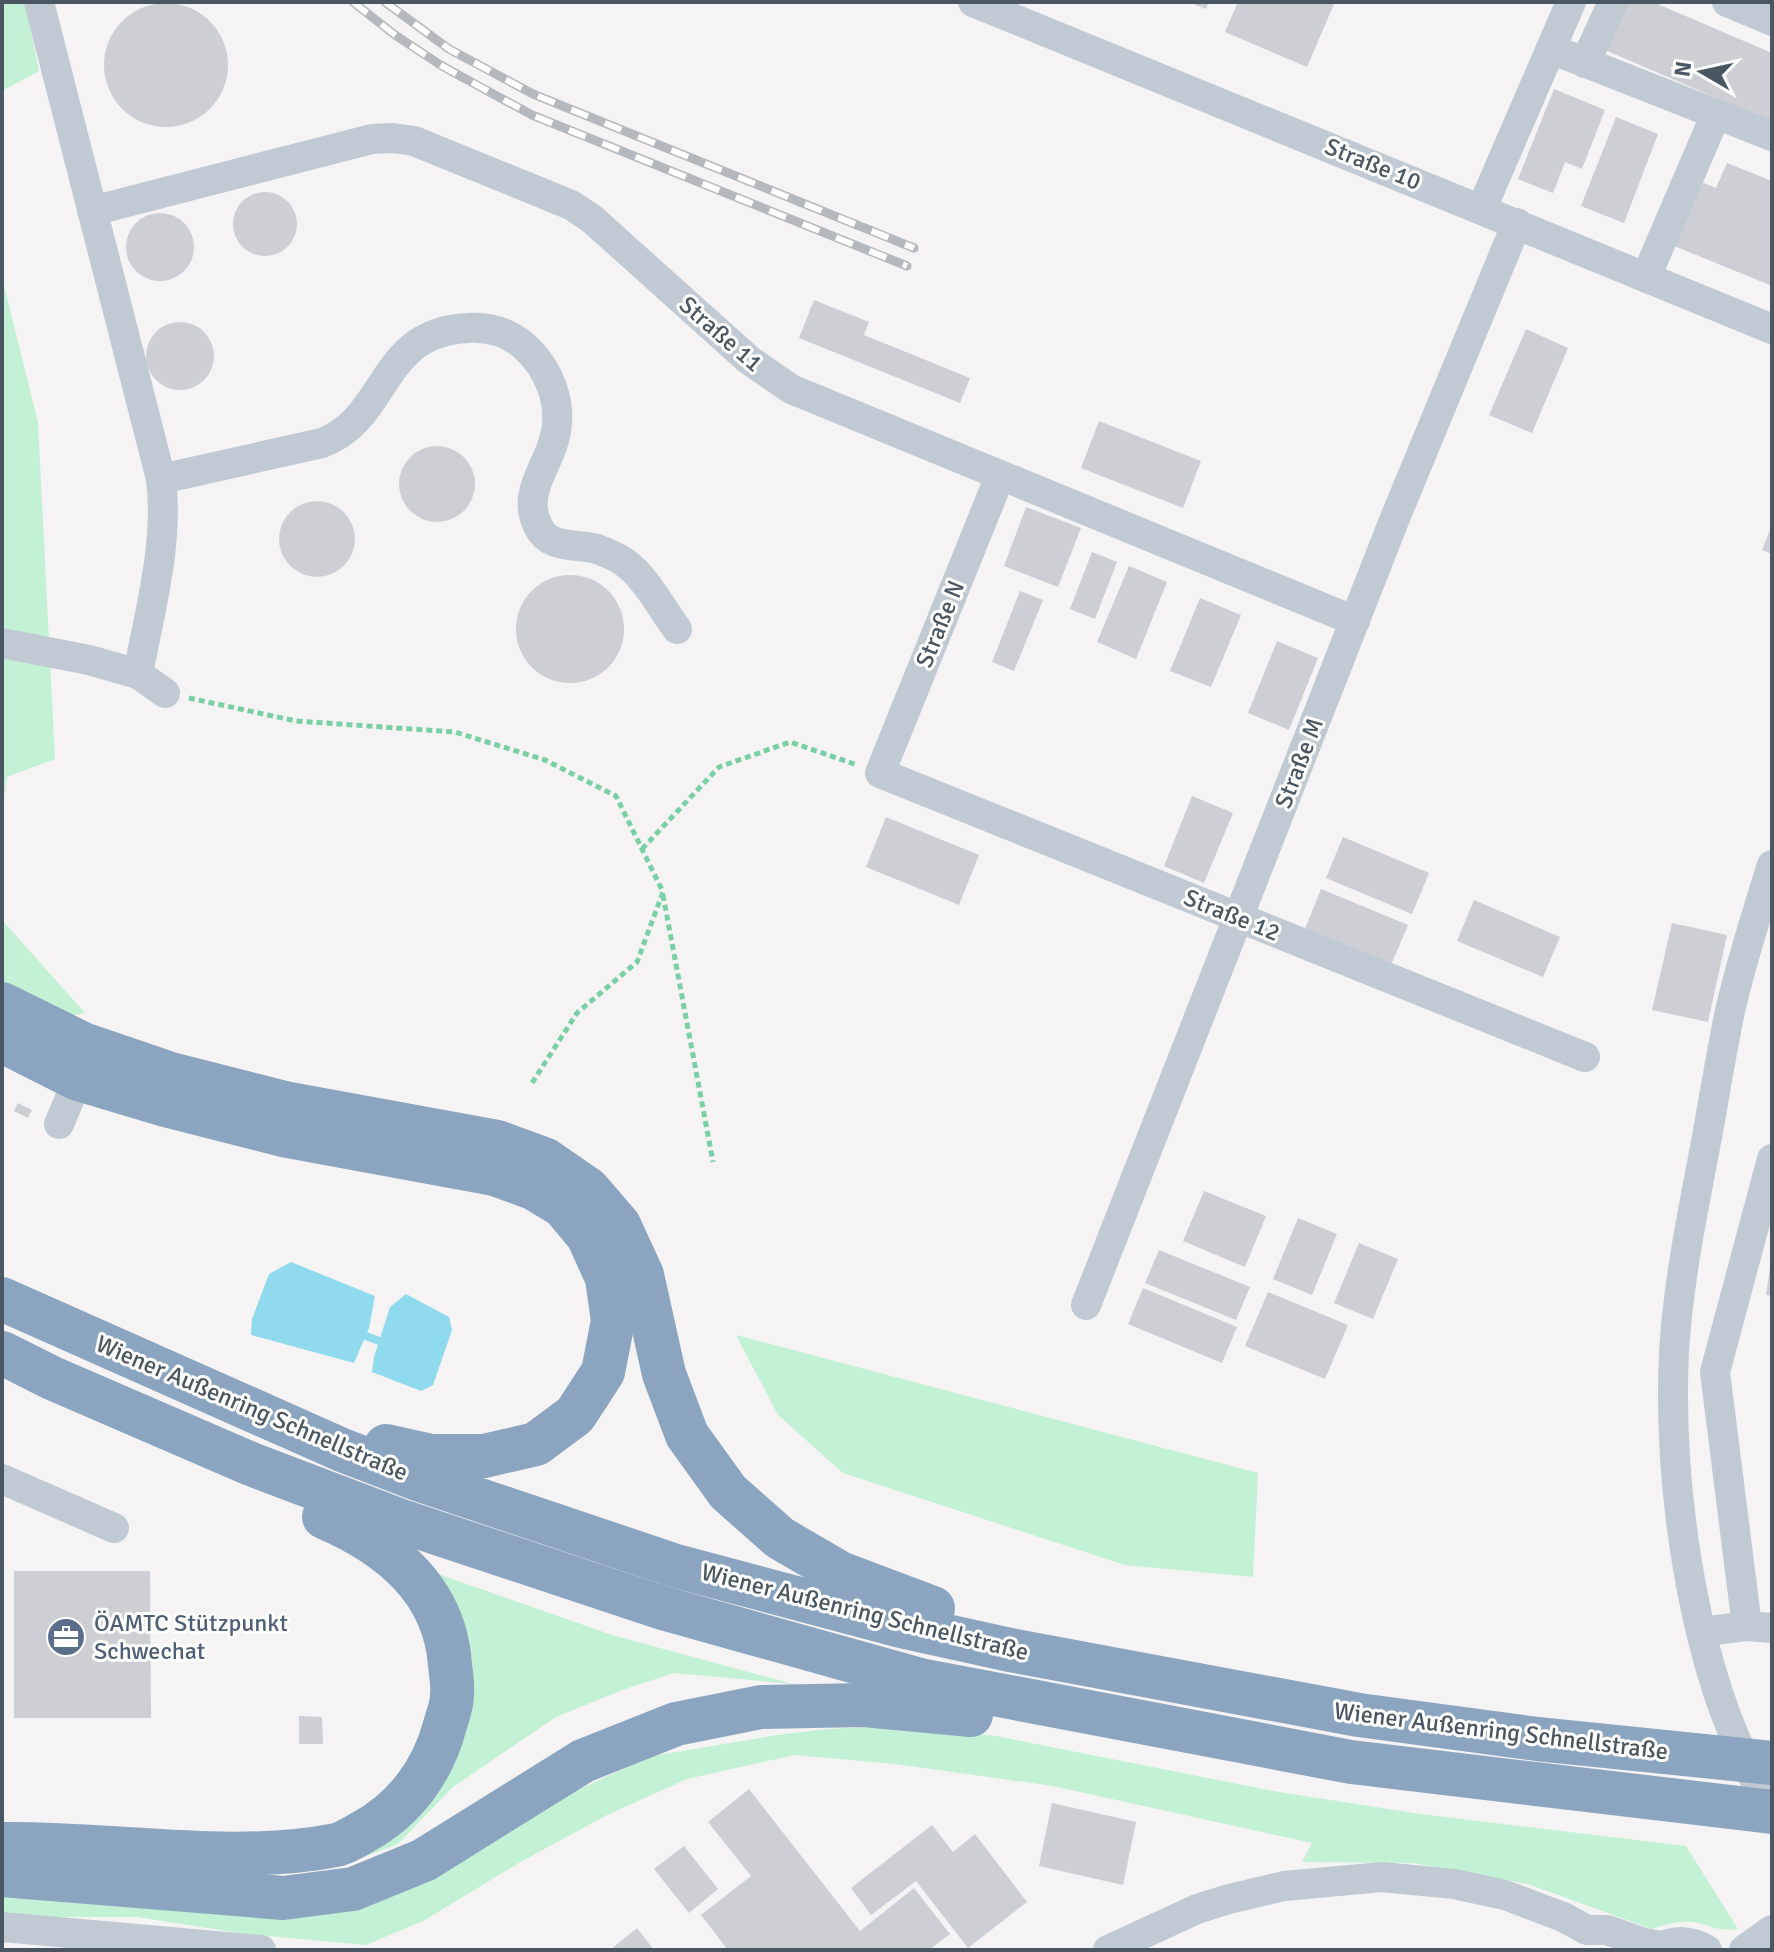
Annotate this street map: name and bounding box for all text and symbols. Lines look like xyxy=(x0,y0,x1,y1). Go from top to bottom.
north arrow xyxy=(1662,32,1742,112)
text: N xyxy=(1668,59,1697,79)
street label: Straße 10 xyxy=(1321,131,1425,197)
street label: Straße 11 xyxy=(673,290,769,378)
street label: Straße N xyxy=(909,576,971,672)
street label: Straße M xyxy=(1268,714,1330,812)
street label: Straße 12 xyxy=(1180,882,1284,948)
street label: Wiener Außenring Schnellstraße xyxy=(91,1329,413,1487)
street label: Wiener Außenring Schnellstraße xyxy=(698,1557,1032,1667)
place label: ÖAMTC Stützpunkt Schwechat xyxy=(94,1608,288,1666)
office icon: ÖAMTC Stützpunkt Schwechat xyxy=(45,1616,87,1658)
street label: Wiener Außenring Schnellstraße xyxy=(1332,1696,1670,1766)

